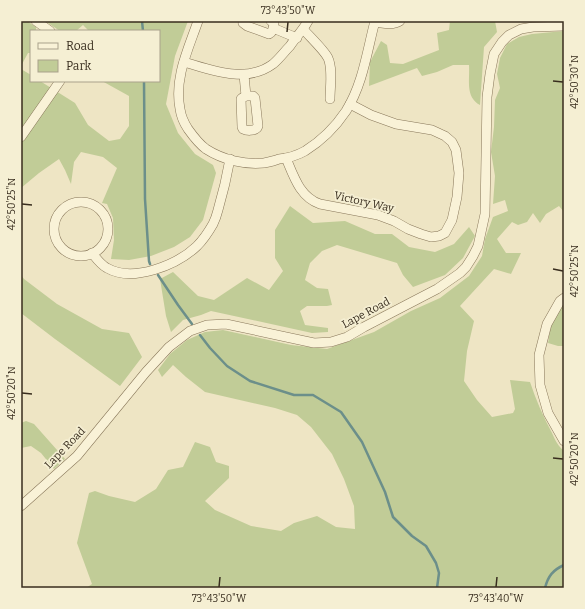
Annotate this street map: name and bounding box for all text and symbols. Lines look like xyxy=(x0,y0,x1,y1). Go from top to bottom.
text: 73°43'50"W xyxy=(261,5,316,17)
legend xyxy=(30,30,160,82)
text: Road xyxy=(66,39,94,53)
text: 42°50'30"N xyxy=(569,55,581,109)
text: Park xyxy=(66,59,92,73)
text: 42°50'25"N xyxy=(6,178,18,230)
street label: Victory Way xyxy=(333,189,395,215)
text: 42°50'25"N xyxy=(569,245,581,297)
street label: Lape Road xyxy=(340,295,393,331)
text: 42°50'20"N xyxy=(6,366,18,420)
street label: Lape Road xyxy=(42,424,88,471)
text: 42°50'20"N xyxy=(569,432,581,486)
text: 73°43'50"W xyxy=(192,593,247,605)
text: 73°43'40"W xyxy=(469,593,524,605)

